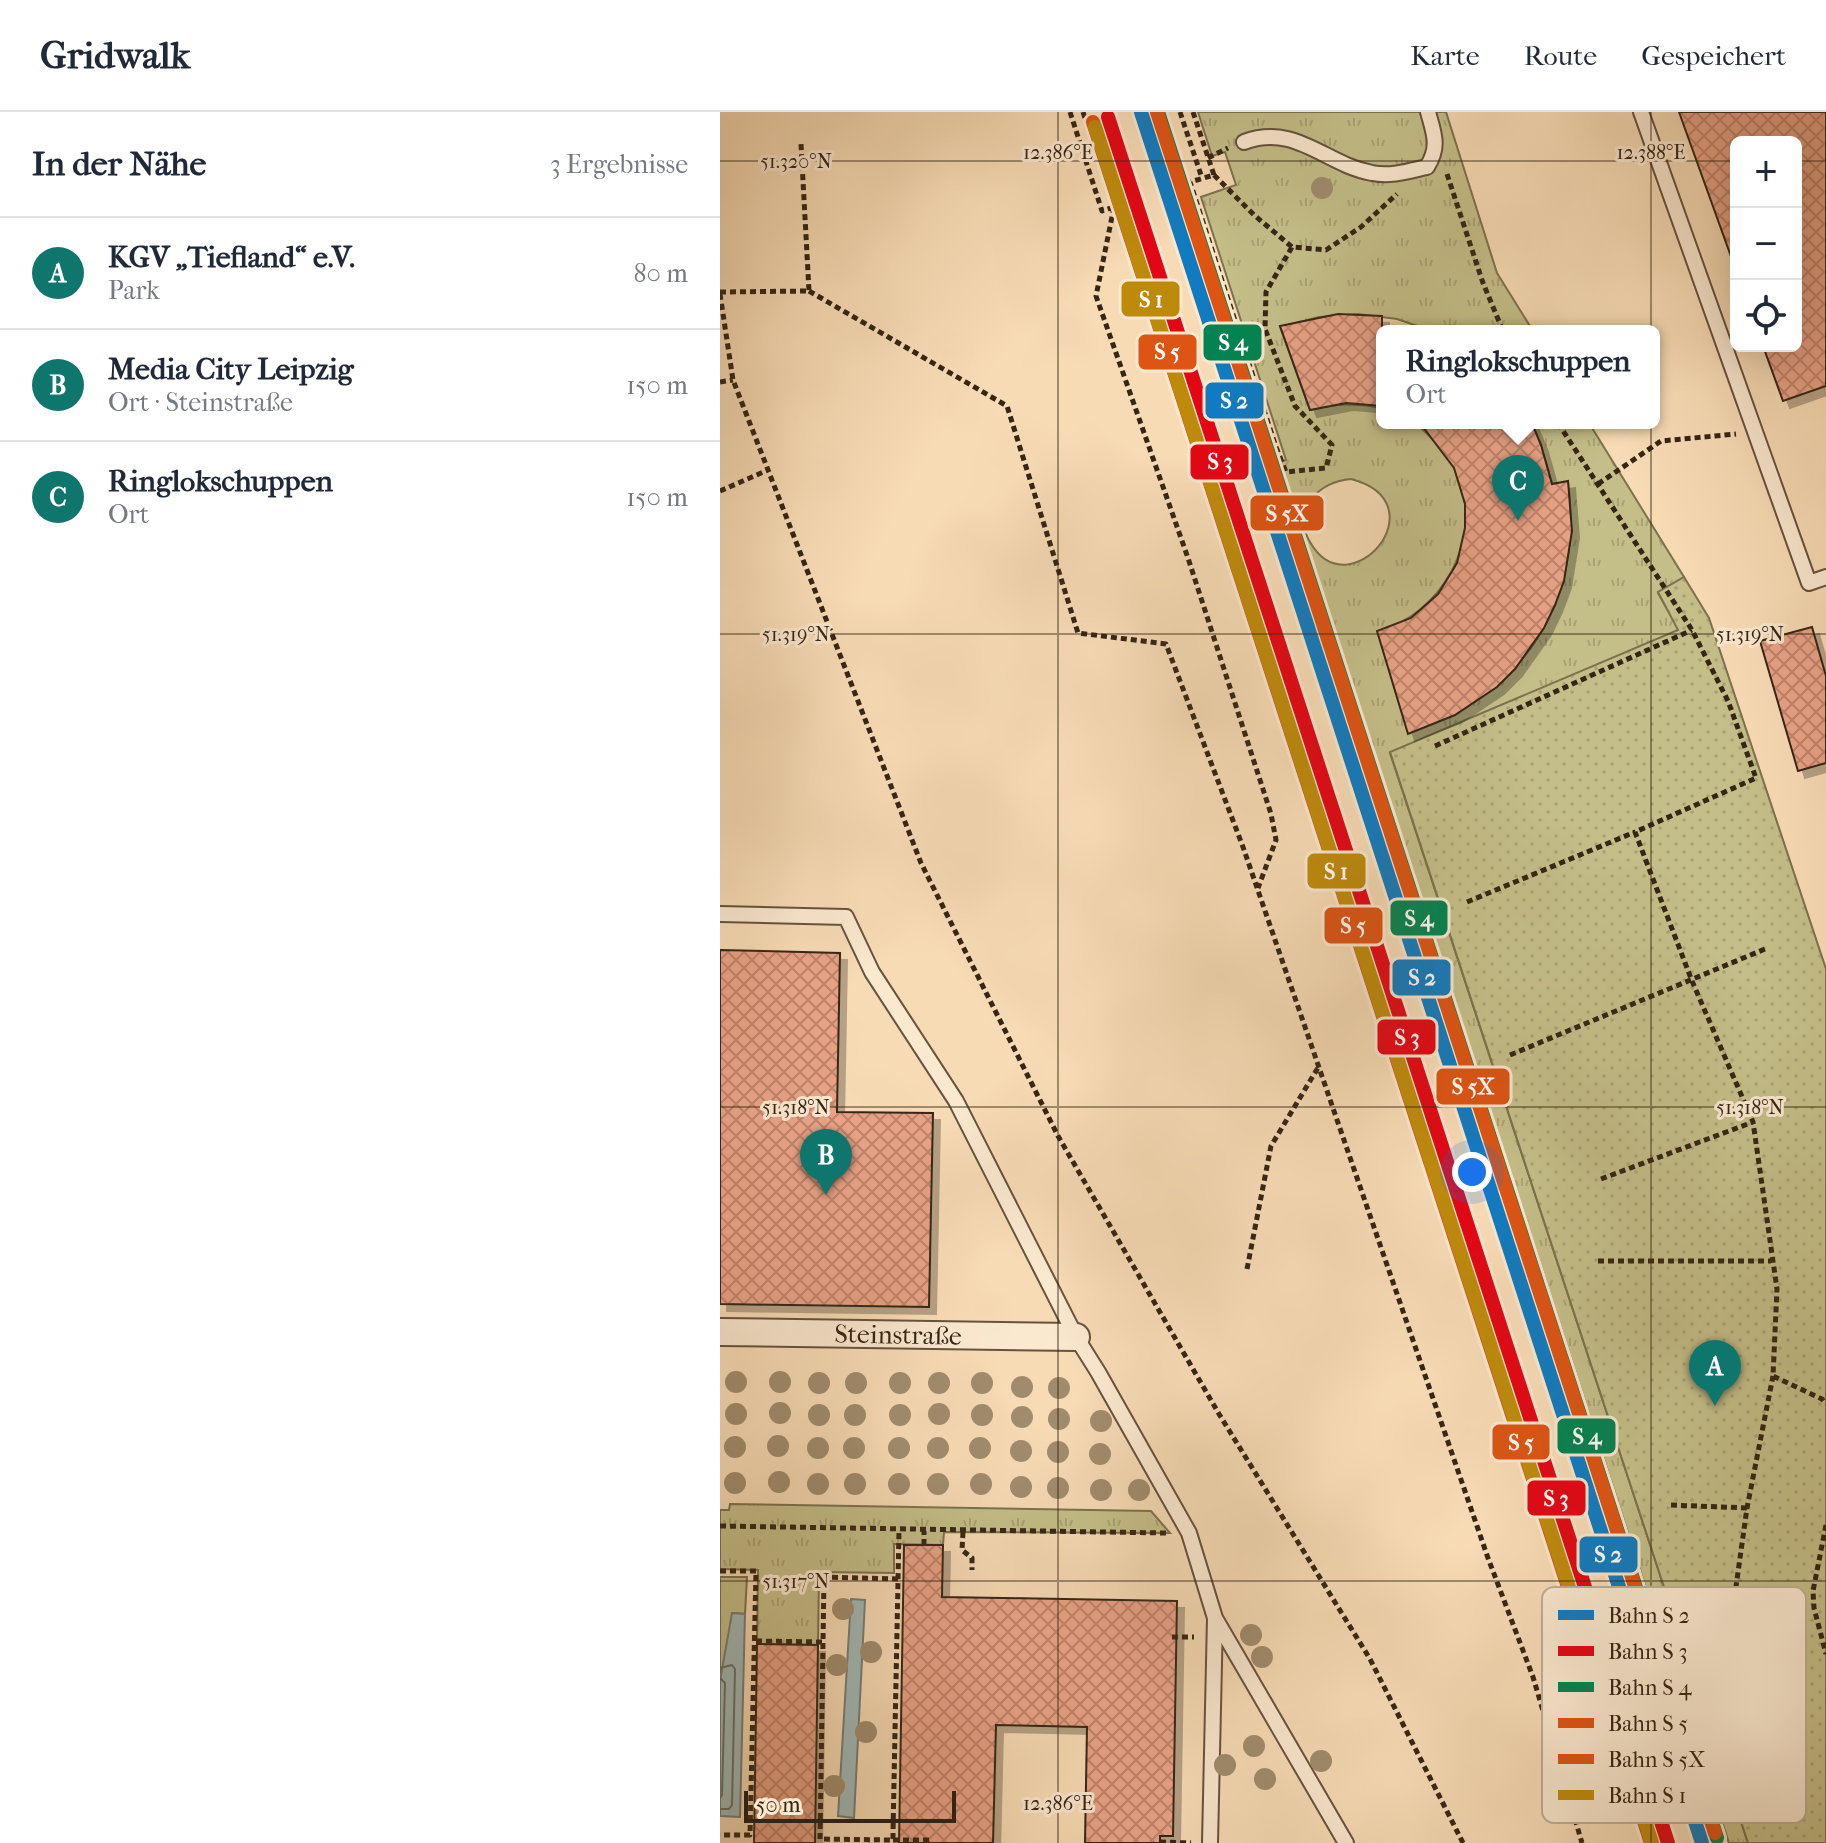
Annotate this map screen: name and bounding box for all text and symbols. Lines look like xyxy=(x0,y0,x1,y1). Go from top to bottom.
text: Gridwalk xyxy=(40,33,190,78)
text: Karte xyxy=(1410,39,1480,72)
text: Route xyxy=(1524,39,1597,72)
text: Gespeichert xyxy=(1641,39,1786,72)
map controls xyxy=(1730,136,1802,352)
button: + xyxy=(1730,136,1802,208)
text: 12.386°E xyxy=(1023,141,1093,164)
text: 12.388°E xyxy=(1616,141,1686,164)
text: In der Nähe xyxy=(32,144,206,184)
text: 3 Ergebnisse xyxy=(550,149,688,180)
text: 51.320°N xyxy=(760,150,832,173)
button: − xyxy=(1730,208,1802,280)
text: KGV „Tiefland“ e.V. xyxy=(108,240,355,275)
text: A xyxy=(50,258,66,289)
text: 80 m xyxy=(633,258,688,289)
text: Park xyxy=(108,275,160,306)
line badge: S 1 xyxy=(1120,280,1181,318)
button: locate xyxy=(1730,280,1802,352)
text: S 1 xyxy=(1139,287,1163,313)
line badge: S 4 xyxy=(1202,323,1263,362)
popup xyxy=(1376,325,1660,429)
text: S 4 xyxy=(1218,330,1249,356)
line badge: S 5 xyxy=(1137,333,1198,371)
text: S 5 xyxy=(1154,339,1180,365)
text: Ringlokschuppen xyxy=(1406,344,1630,379)
text: Media City Leipzig xyxy=(108,352,353,387)
text: B xyxy=(50,370,66,401)
text: 150 m xyxy=(626,370,688,401)
text: Ort xyxy=(1406,379,1447,410)
line badge: S 2 xyxy=(1204,381,1265,420)
text: Ort · Steinstraße xyxy=(108,387,293,418)
text: S 2 xyxy=(1220,388,1248,414)
line badge: S 3 xyxy=(1189,443,1250,481)
text: S 3 xyxy=(1207,449,1233,475)
pin: C xyxy=(1492,455,1544,521)
text: Ringlokschuppen xyxy=(108,464,333,499)
text: C xyxy=(49,482,67,513)
text: 150 m xyxy=(626,482,688,513)
line badge: S 5X xyxy=(1249,494,1325,532)
text: Ort xyxy=(108,499,149,530)
text: S 5X xyxy=(1266,501,1309,527)
text: 51.319°N xyxy=(762,623,830,646)
text: 51.319°N xyxy=(1716,623,1784,646)
line badge: S 1 xyxy=(1306,852,1367,890)
text: S 1 xyxy=(1324,859,1348,885)
line badge: S 4 xyxy=(1389,899,1449,937)
line badge: S 5 xyxy=(1323,906,1384,945)
text: S 4 xyxy=(1404,906,1435,932)
text: S 5 xyxy=(1340,913,1366,939)
line badge: S 2 xyxy=(1391,958,1452,997)
text: S 2 xyxy=(1408,965,1436,991)
line badge: S 3 xyxy=(1376,1018,1437,1056)
text: S 3 xyxy=(1394,1025,1420,1051)
line badge: S 5X xyxy=(1435,1067,1511,1106)
text: S 5X xyxy=(1452,1074,1495,1100)
text: 51.318°N xyxy=(762,1096,830,1119)
text: 51.318°N xyxy=(1716,1096,1784,1119)
pin: B xyxy=(800,1129,852,1195)
your location xyxy=(1452,1152,1492,1192)
street label: Steinstraße xyxy=(834,1318,962,1352)
pin: A xyxy=(1689,1340,1741,1406)
line badge: S 4 xyxy=(1556,1417,1617,1455)
line badge: S 5 xyxy=(1491,1423,1551,1461)
text: S 4 xyxy=(1572,1424,1603,1450)
text: S 5 xyxy=(1508,1430,1534,1456)
line badge: S 3 xyxy=(1526,1479,1587,1517)
text: S 3 xyxy=(1543,1486,1569,1512)
line badge: S 2 xyxy=(1578,1535,1639,1574)
text: S 2 xyxy=(1594,1542,1622,1568)
text: 51.317°N xyxy=(762,1570,830,1593)
legend xyxy=(1542,1587,1806,1823)
text: Bahn S 2 xyxy=(1608,1603,1690,1629)
text: Bahn S 3 xyxy=(1608,1639,1687,1665)
text: Bahn S 4 xyxy=(1608,1675,1692,1701)
text: Bahn S 5 xyxy=(1608,1711,1688,1737)
text: Bahn S 5X xyxy=(1608,1747,1705,1773)
text: Bahn S 1 xyxy=(1608,1783,1686,1809)
scale bar xyxy=(744,1787,956,1823)
text: 50 m xyxy=(756,1792,801,1818)
text: 12.386°E xyxy=(1023,1792,1093,1815)

